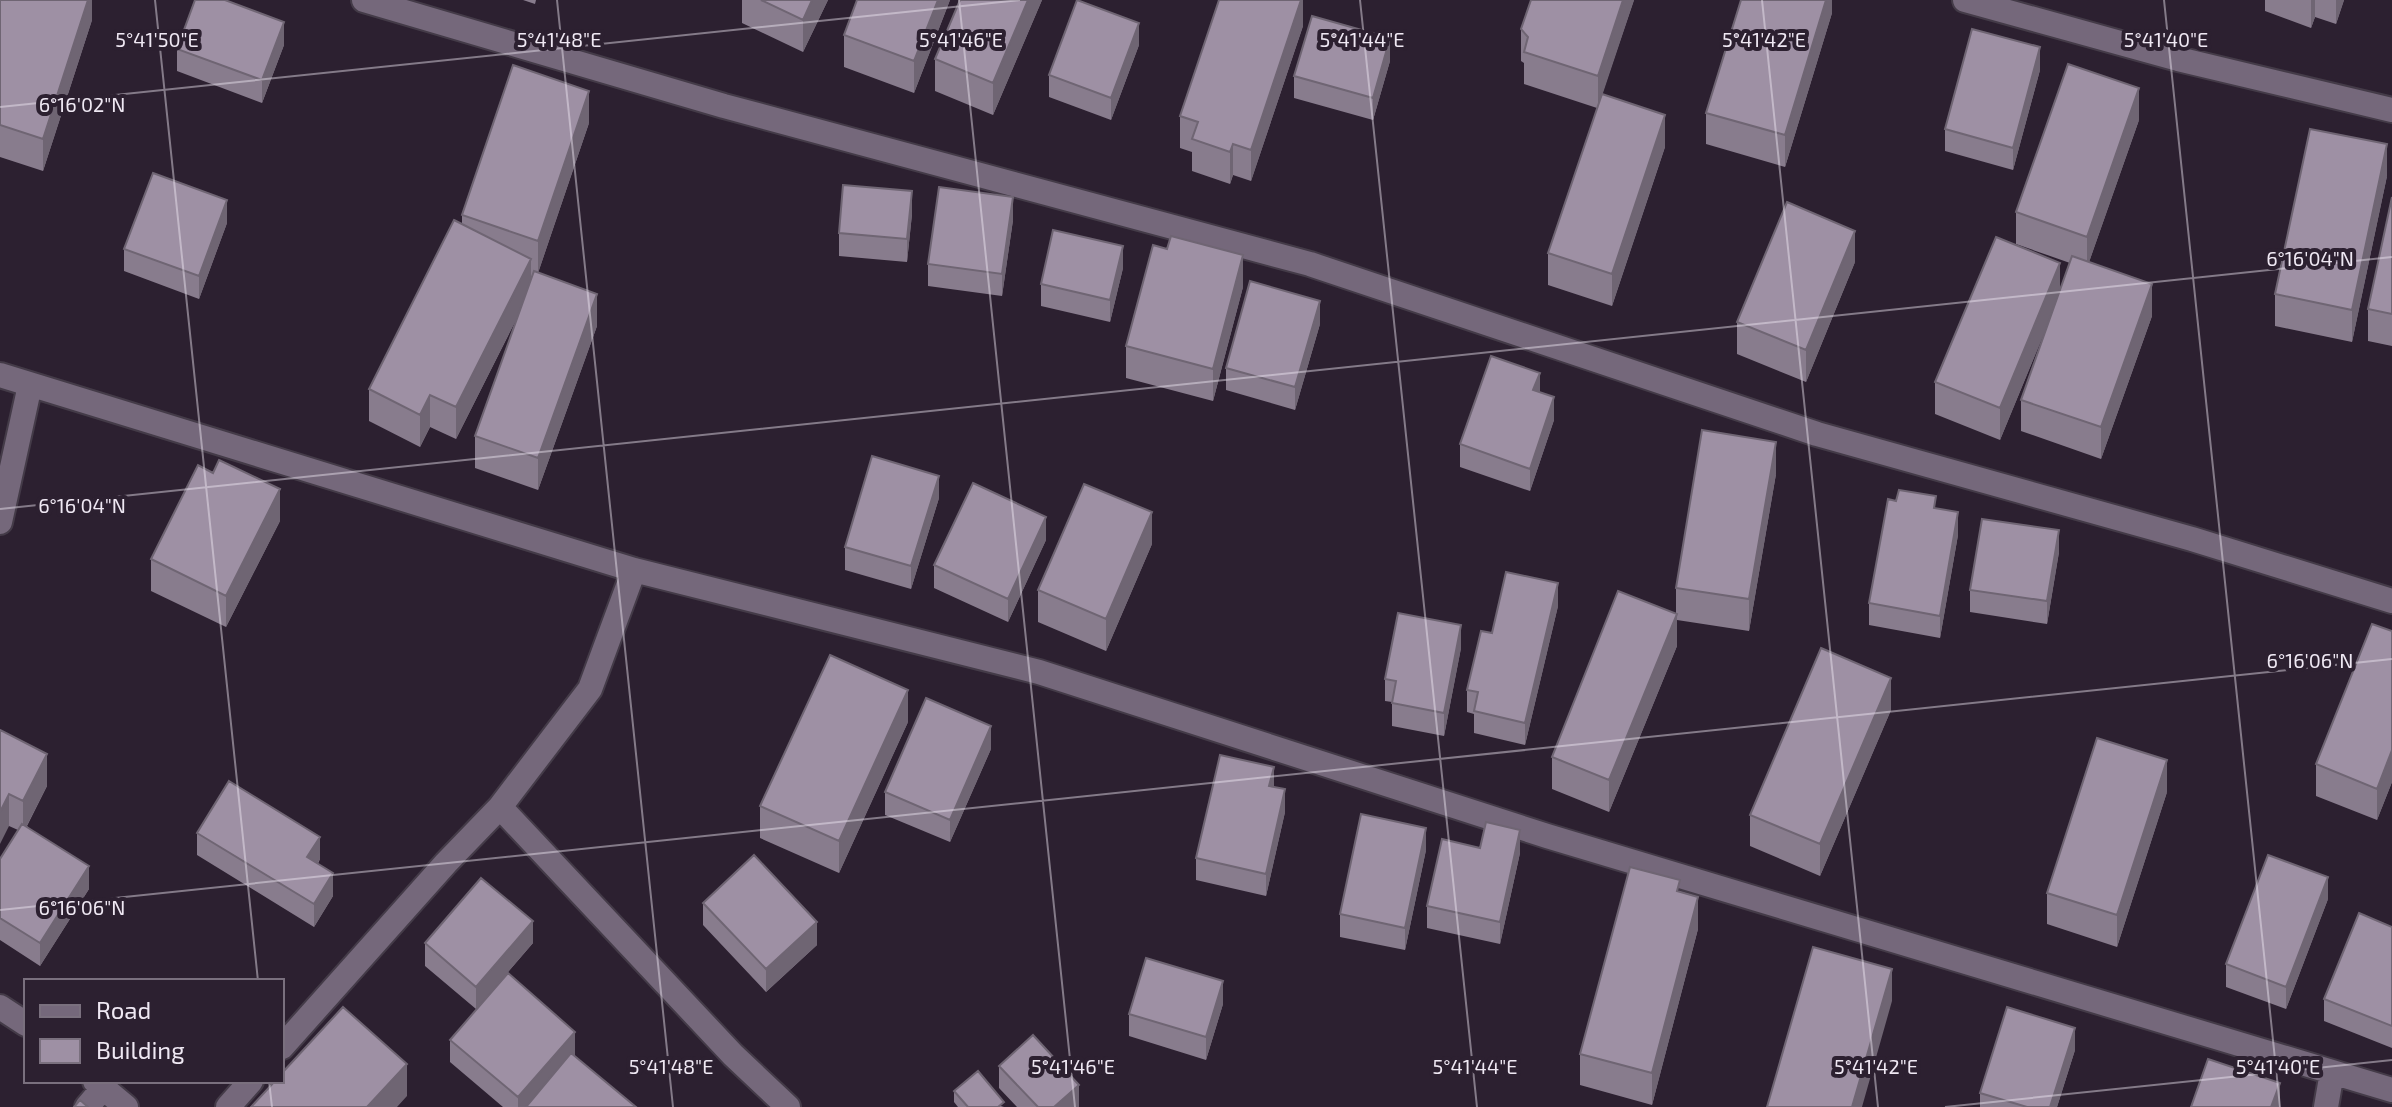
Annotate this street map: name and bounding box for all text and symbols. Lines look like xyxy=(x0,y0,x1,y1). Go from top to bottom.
text: 5°41'50"E xyxy=(115,27,199,51)
text: 5°41'48"E xyxy=(517,27,601,51)
text: 5°41'46"E xyxy=(919,27,1003,51)
text: 5°41'44"E xyxy=(1320,27,1404,51)
text: 5°41'42"E xyxy=(1722,27,1806,51)
text: 5°41'40"E xyxy=(2124,27,2208,51)
text: 6°16'02"N xyxy=(39,92,125,116)
text: 6°16'04"N xyxy=(2266,246,2354,270)
text: 6°16'04"N xyxy=(38,493,126,517)
text: 6°16'06"N xyxy=(2267,648,2353,672)
text: 6°16'06"N xyxy=(39,895,125,919)
legend xyxy=(24,979,284,1083)
text: Road xyxy=(96,995,151,1024)
text: Building xyxy=(96,1035,185,1064)
text: 5°41'48"E xyxy=(629,1054,713,1078)
text: 5°41'46"E xyxy=(1031,1054,1115,1078)
text: 5°41'44"E xyxy=(1433,1054,1517,1078)
text: 5°41'42"E xyxy=(1834,1054,1918,1078)
text: 5°41'40"E xyxy=(2236,1054,2320,1078)

